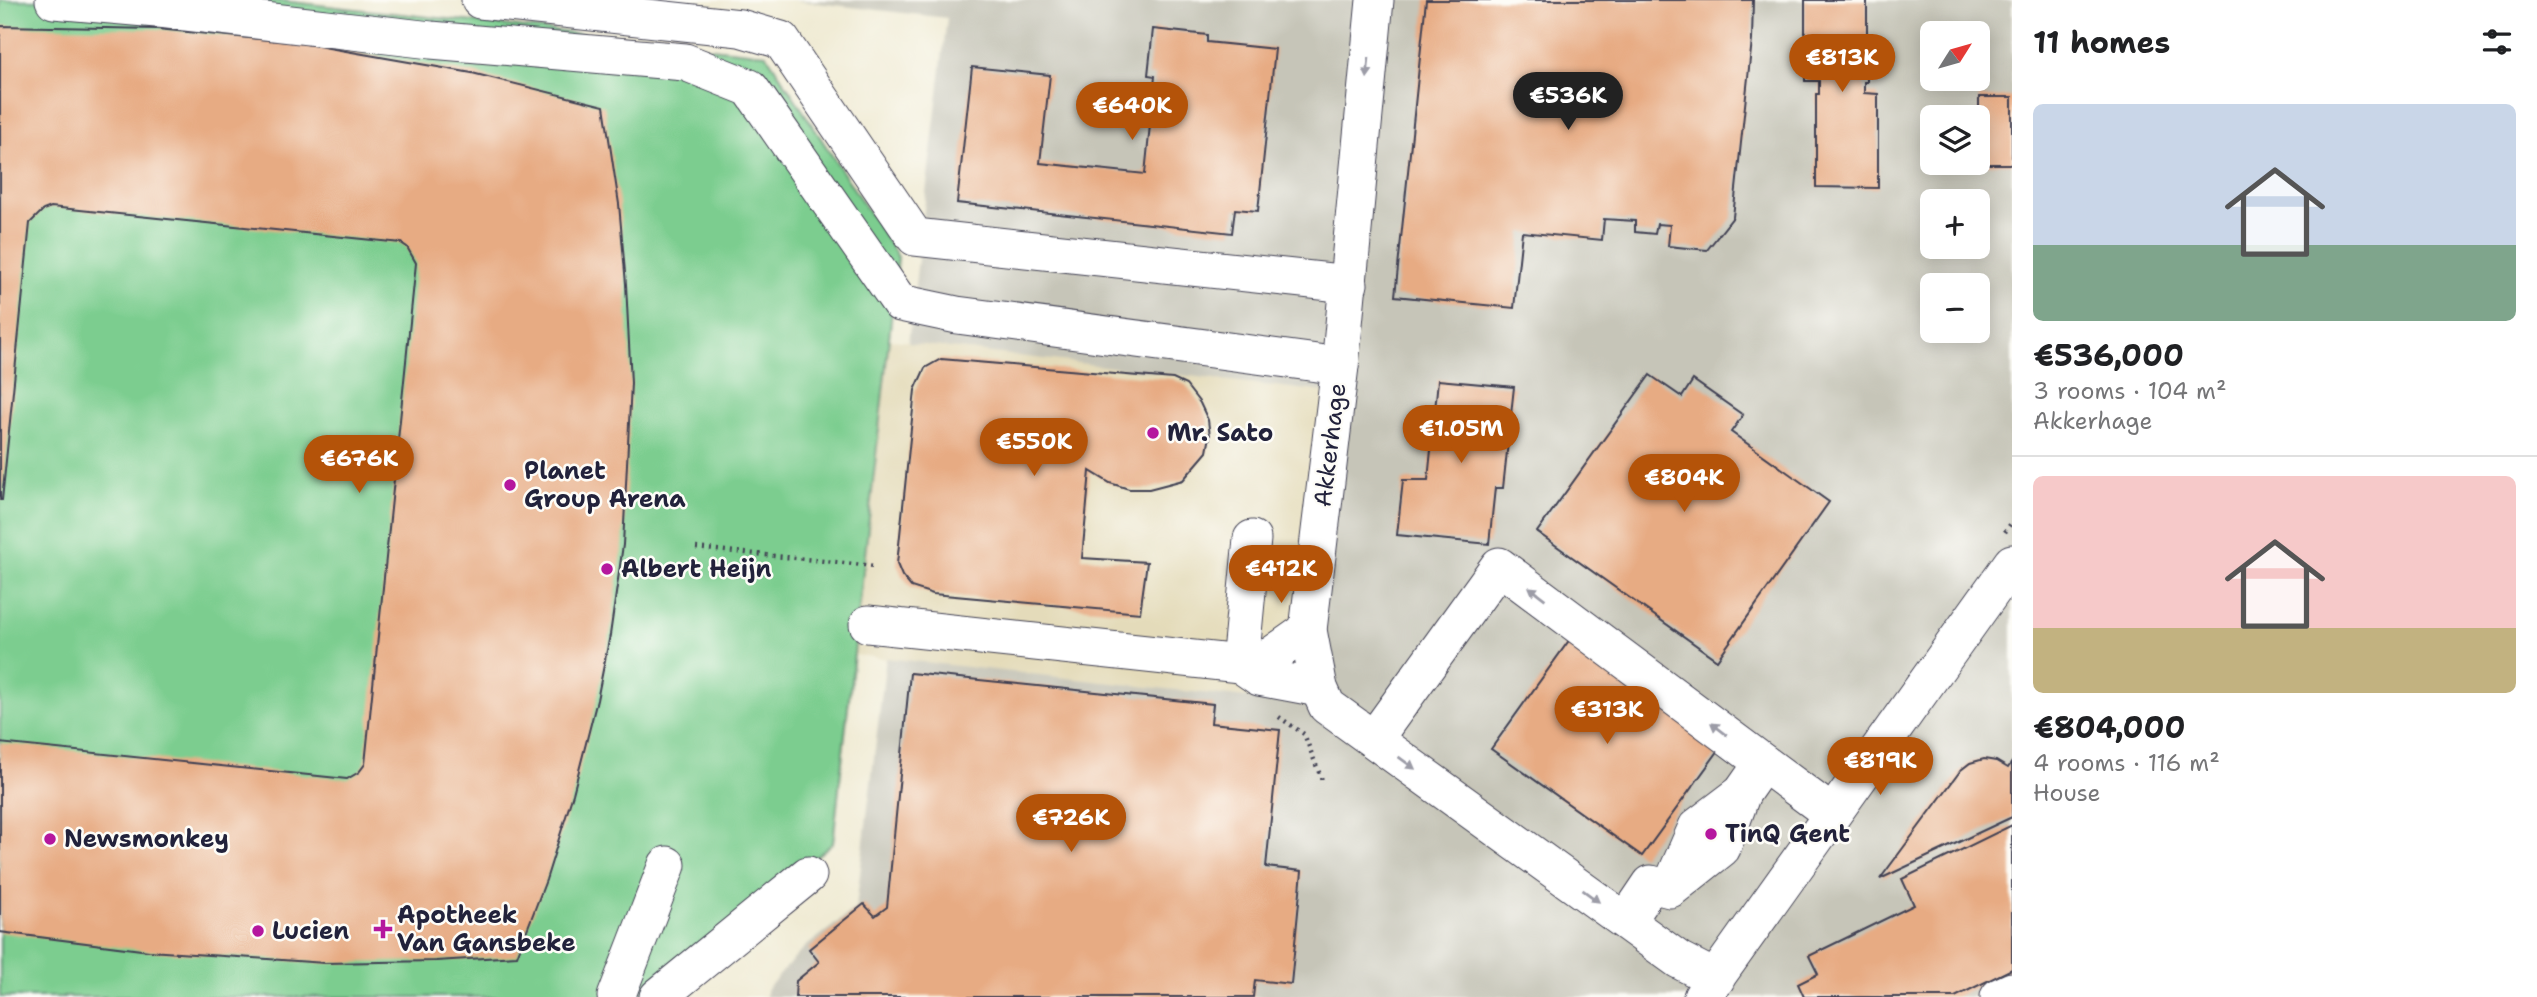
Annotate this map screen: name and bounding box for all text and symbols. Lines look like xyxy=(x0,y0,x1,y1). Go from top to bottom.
north arrow xyxy=(1920,21,1990,91)
map controls xyxy=(1920,21,1990,343)
text: 11 homes xyxy=(2033,22,2170,63)
icon: filters xyxy=(2478,23,2516,61)
pin: €813K xyxy=(1793,34,1891,94)
text: €813K xyxy=(1805,42,1879,72)
one-way arrow xyxy=(1363,57,1374,79)
pin: €536K xyxy=(1519,72,1617,132)
text: €536K xyxy=(1529,80,1607,110)
pin: €640K xyxy=(1083,82,1181,142)
text: €640K xyxy=(1092,90,1172,120)
button: layers xyxy=(1920,105,1990,175)
icon: home xyxy=(2212,149,2338,275)
button: + xyxy=(1920,189,1990,259)
button: − xyxy=(1920,273,1990,343)
text: €536,000 xyxy=(2033,335,2184,376)
text: 3 rooms · 104 m² xyxy=(2033,376,2226,406)
street label: Akkerhage xyxy=(1307,381,1353,509)
pin: €1.05M xyxy=(1404,406,1518,465)
text: Akkerhage xyxy=(2033,406,2152,436)
text: €1.05M xyxy=(1419,413,1503,443)
place label: Mr. Sato xyxy=(1167,417,1273,449)
pin: €550K xyxy=(985,419,1083,478)
marker: Mr. Sato xyxy=(1145,425,1161,441)
text: €550K xyxy=(996,426,1072,456)
pin: €676K xyxy=(310,435,408,495)
text: €676K xyxy=(320,443,398,473)
pin: €804K xyxy=(1635,454,1733,514)
place label: Planet Group Arena xyxy=(524,455,686,515)
text: €804K xyxy=(1644,462,1724,492)
marker: Planet Group Arena xyxy=(502,477,518,493)
icon: home xyxy=(2212,521,2338,647)
pin: €412K xyxy=(1232,546,1330,605)
place label: Albert Heijn xyxy=(621,553,771,585)
text: €412K xyxy=(1245,553,1317,583)
marker: Albert Heijn xyxy=(599,561,615,577)
one-way arrow xyxy=(1528,586,1546,601)
pin: €313K xyxy=(1558,686,1656,746)
text: €313K xyxy=(1571,694,1643,724)
text: €804,000 xyxy=(2033,707,2186,748)
one-way arrow xyxy=(1710,723,1728,737)
pin: €819K xyxy=(1831,738,1929,797)
text: €819K xyxy=(1843,745,1917,775)
text: 4 rooms · 116 m² xyxy=(2033,748,2220,778)
one-way arrow xyxy=(1398,756,1416,770)
text: House xyxy=(2033,778,2101,808)
pin: €726K xyxy=(1022,794,1120,854)
text: €726K xyxy=(1032,802,1110,832)
place label: TinQ Gent xyxy=(1725,818,1850,850)
place label: Newsmonkey xyxy=(64,823,229,855)
marker: TinQ Gent xyxy=(1703,826,1719,842)
marker: Newsmonkey xyxy=(42,831,58,847)
one-way arrow xyxy=(1582,889,1600,903)
place label: Apotheek Van Gansbeke xyxy=(397,899,576,959)
place label: Lucien xyxy=(272,915,349,947)
marker: Apotheek Van Gansbeke xyxy=(375,921,391,937)
marker: Lucien xyxy=(250,923,266,939)

